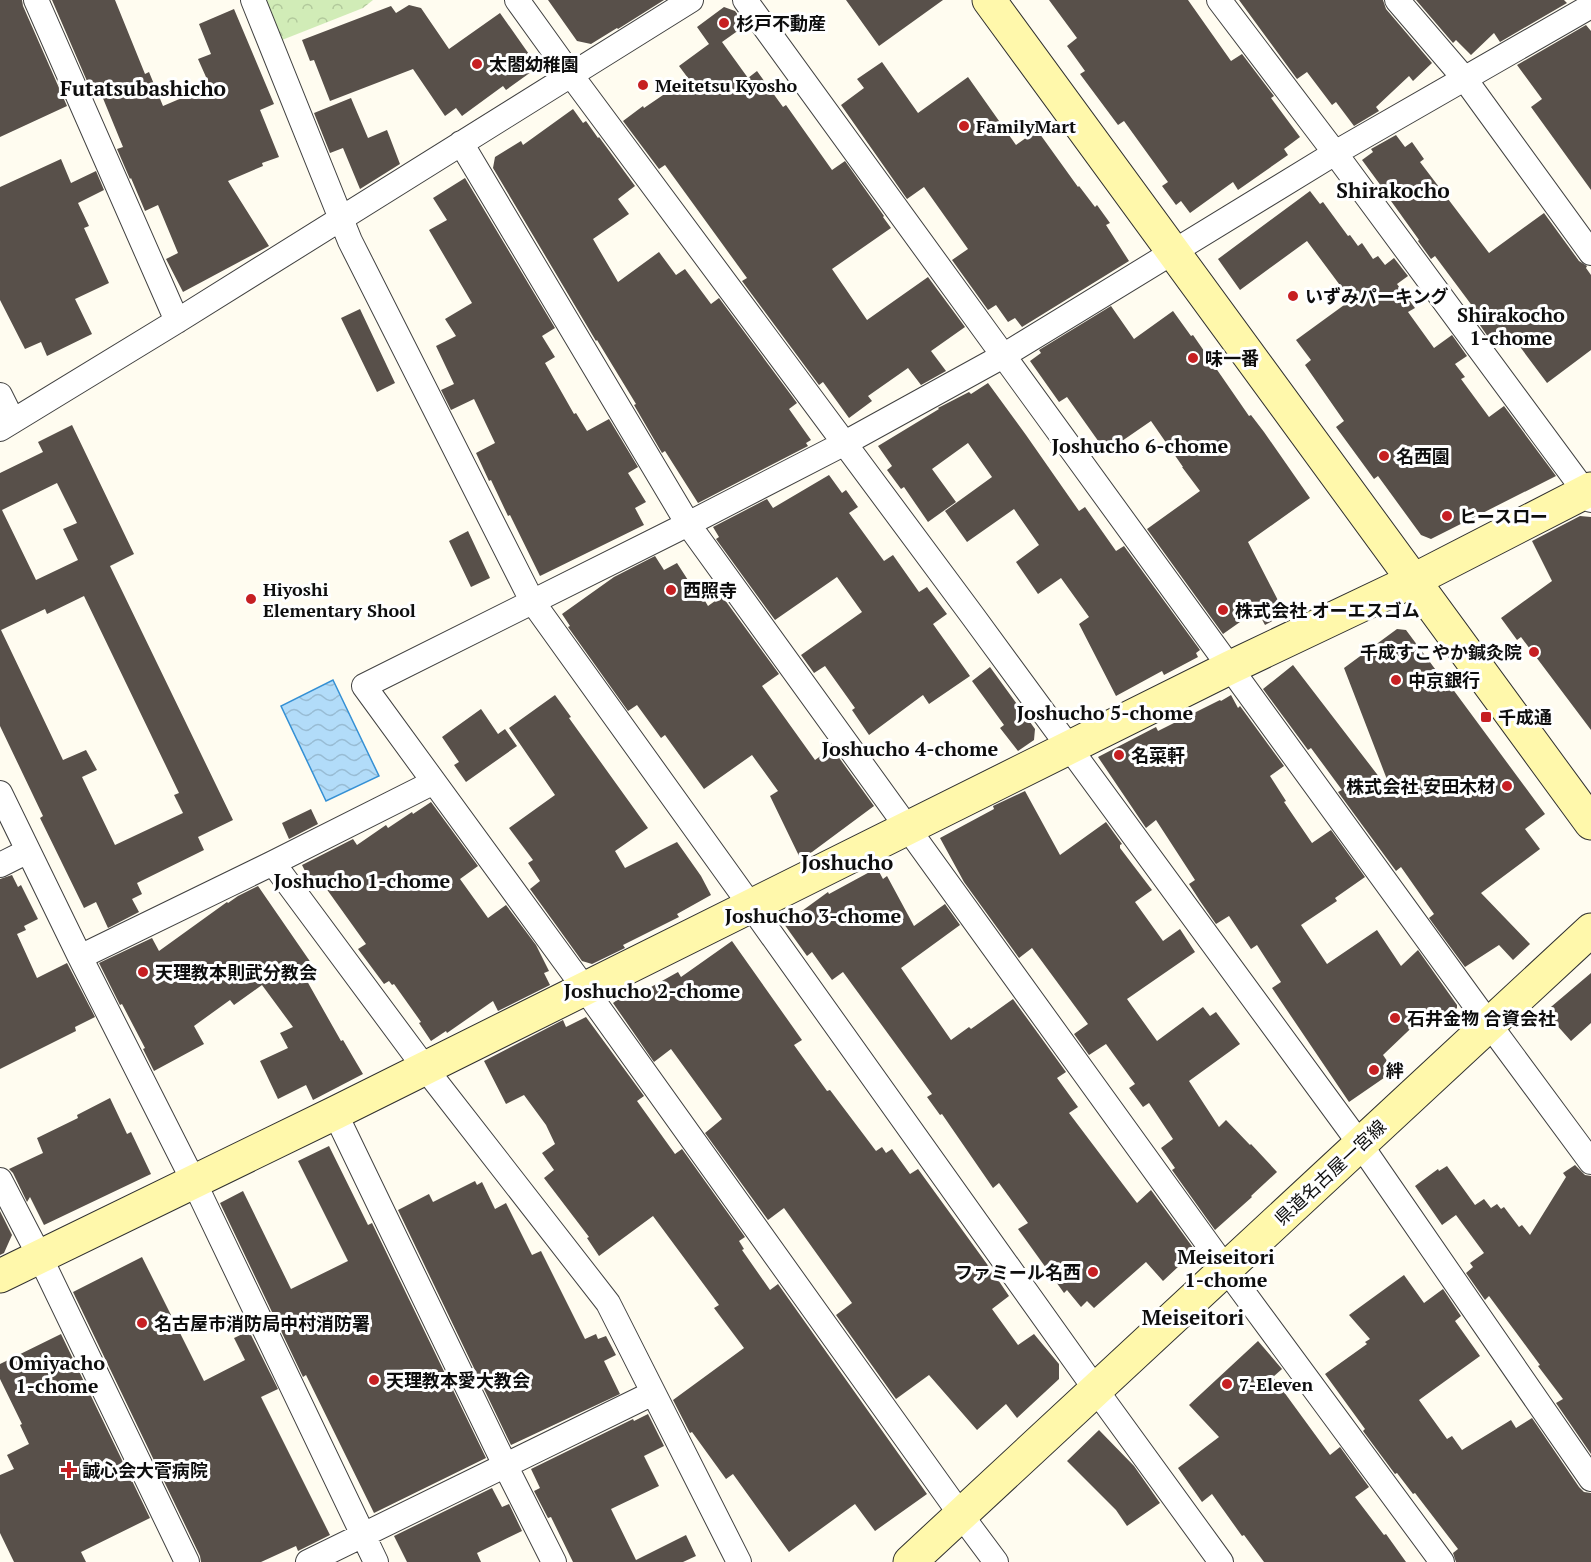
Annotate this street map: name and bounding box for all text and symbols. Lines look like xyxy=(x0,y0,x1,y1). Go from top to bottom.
place label: 杉戸不動産 xyxy=(736,11,826,35)
marker: 杉戸不動産 xyxy=(717,16,731,30)
place label: 太閤幼稚園 xyxy=(489,52,579,76)
marker: 太閤幼稚園 xyxy=(470,57,484,71)
place label: Meitetsu Kyosho xyxy=(655,73,798,97)
district label: Futatsubashicho xyxy=(60,74,226,102)
marker: Meitetsu Kyosho xyxy=(636,78,650,92)
place label: FamilyMart xyxy=(976,114,1076,138)
marker: FamilyMart xyxy=(957,119,971,133)
district label: Shirakocho xyxy=(1336,176,1450,204)
place label: いずみパーキング xyxy=(1305,284,1448,308)
marker: いずみパーキング xyxy=(1286,289,1300,303)
district label: Shirakocho 1-chome xyxy=(1457,301,1565,351)
place label: 味一番 xyxy=(1205,346,1259,370)
marker: 味一番 xyxy=(1186,351,1200,365)
district label: Joshucho 6-chome xyxy=(1052,432,1228,459)
place label: 名西園 xyxy=(1396,444,1450,468)
marker: 名西園 xyxy=(1377,449,1391,463)
place label: ヒースロー xyxy=(1459,504,1548,528)
marker: ヒースロー xyxy=(1440,509,1454,523)
place label: Hiyoshi Elementary Shool xyxy=(263,577,416,622)
place label: 西照寺 xyxy=(683,578,737,602)
marker: 西照寺 xyxy=(664,583,678,597)
marker: Hiyoshi Elementary Shool xyxy=(244,592,258,606)
place label: 株式会社 オーエスゴム xyxy=(1235,598,1420,622)
marker: 株式会社 オーエスゴム xyxy=(1216,603,1230,617)
place label: 千成すこやか鍼灸院 xyxy=(1360,640,1522,664)
marker: 千成すこやか鍼灸院 xyxy=(1527,645,1541,659)
place label: 中京銀行 xyxy=(1408,668,1480,692)
marker: 中京銀行 xyxy=(1389,673,1403,687)
district label: Joshucho 5-chome xyxy=(1017,699,1193,726)
place label: 千成通 xyxy=(1498,705,1552,729)
marker: 千成通 xyxy=(1479,710,1493,724)
district label: Joshucho 4-chome xyxy=(822,735,998,762)
place label: 名菜軒 xyxy=(1131,743,1185,767)
marker: 名菜軒 xyxy=(1112,748,1126,762)
place label: 株式会社 安田木材 xyxy=(1346,774,1495,798)
marker: 株式会社 安田木材 xyxy=(1500,779,1514,793)
district label: Joshucho xyxy=(801,848,893,876)
district label: Joshucho 1-chome xyxy=(274,867,450,894)
district label: Joshucho 3-chome xyxy=(725,902,901,929)
place label: 天理教本則武分教会 xyxy=(155,960,317,984)
marker: 天理教本則武分教会 xyxy=(136,965,150,979)
district label: Joshucho 2-chome xyxy=(564,977,740,1004)
place label: 石井金物 合資会社 xyxy=(1407,1006,1556,1030)
marker: 石井金物 合資会社 xyxy=(1388,1011,1402,1025)
place label: 絆 xyxy=(1386,1058,1404,1082)
marker: 絆 xyxy=(1367,1063,1381,1077)
street label: 県道名古屋一宮線 xyxy=(1269,1114,1391,1230)
district label: Meiseitori 1-chome xyxy=(1177,1243,1275,1293)
place label: ファミール名西 xyxy=(955,1260,1081,1284)
marker: ファミール名西 xyxy=(1086,1265,1100,1279)
district label: Meiseitori xyxy=(1142,1303,1244,1331)
place label: 名古屋市消防局中村消防署 xyxy=(154,1311,370,1335)
marker: 名古屋市消防局中村消防署 xyxy=(135,1316,149,1330)
district label: Omiyacho 1-chome xyxy=(9,1349,105,1399)
place label: 天理教本愛大教会 xyxy=(386,1368,530,1392)
place label: 7-Eleven xyxy=(1239,1372,1313,1396)
marker: 天理教本愛大教会 xyxy=(367,1373,381,1387)
marker: 7-Eleven xyxy=(1220,1377,1234,1391)
place label: 誠心会大菅病院 xyxy=(82,1458,208,1482)
marker: 誠心会大菅病院 xyxy=(60,1461,78,1479)

